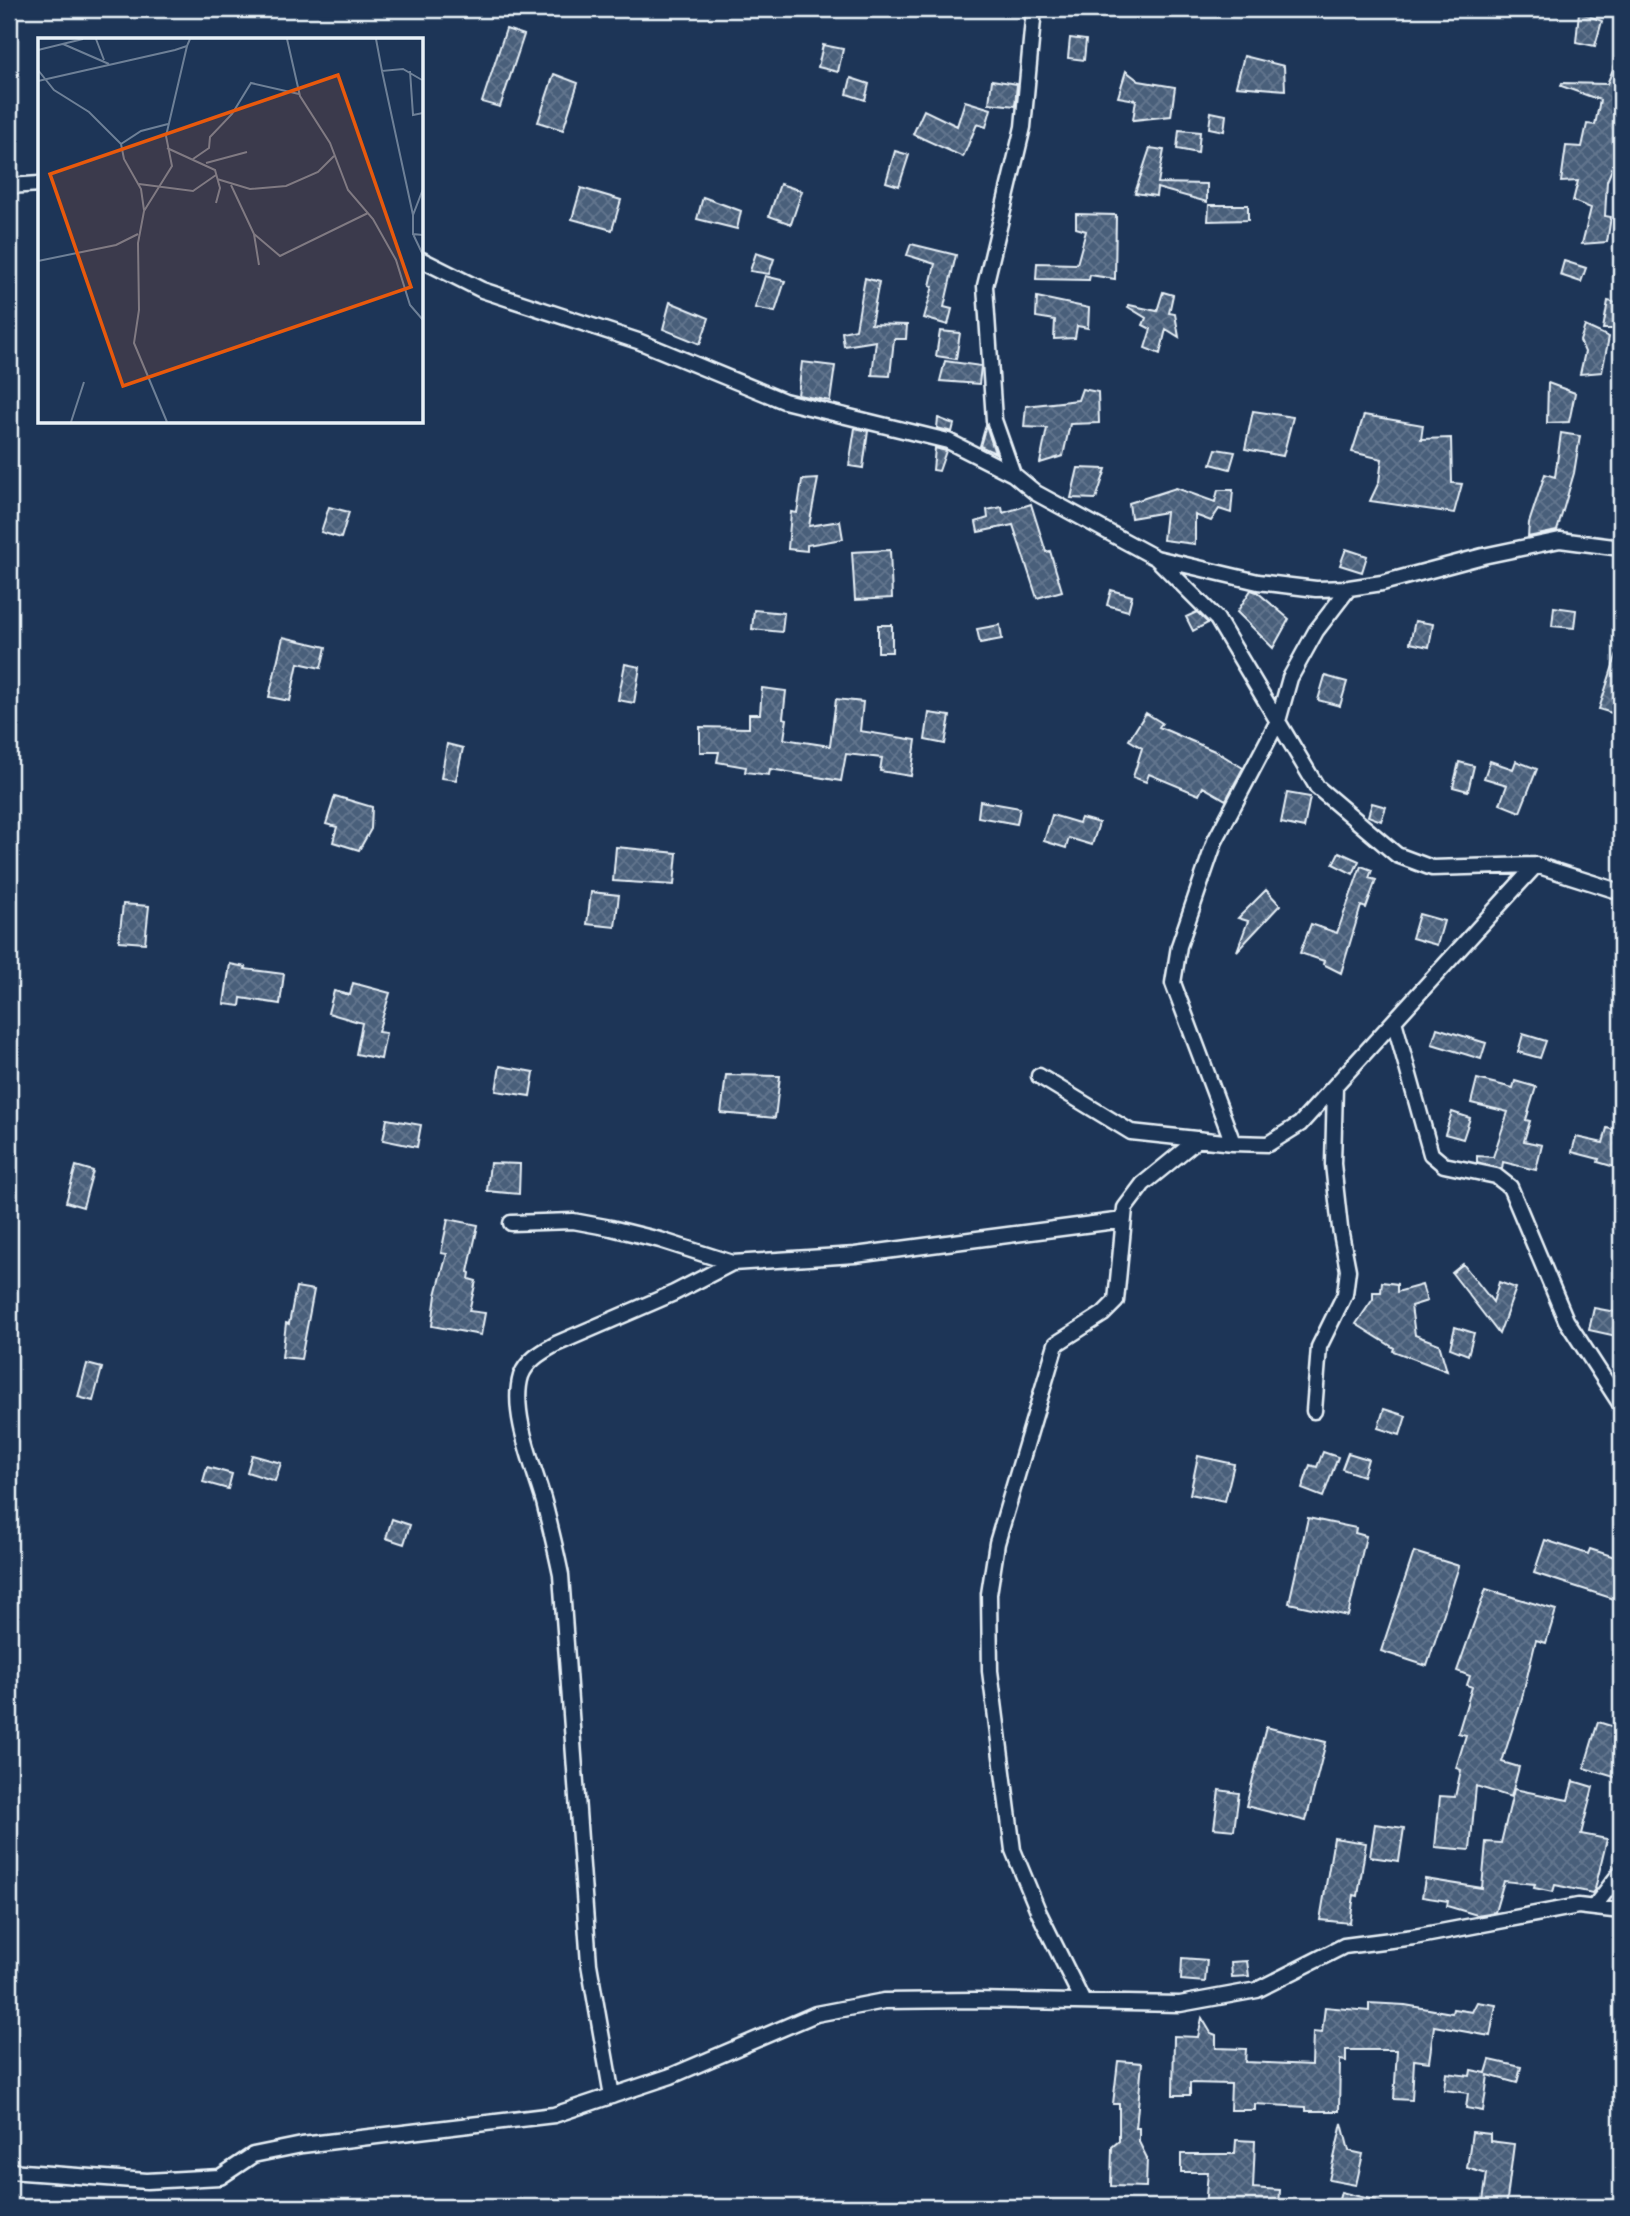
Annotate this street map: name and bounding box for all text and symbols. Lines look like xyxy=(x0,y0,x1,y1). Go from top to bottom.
inset map xyxy=(38,38,424,424)

